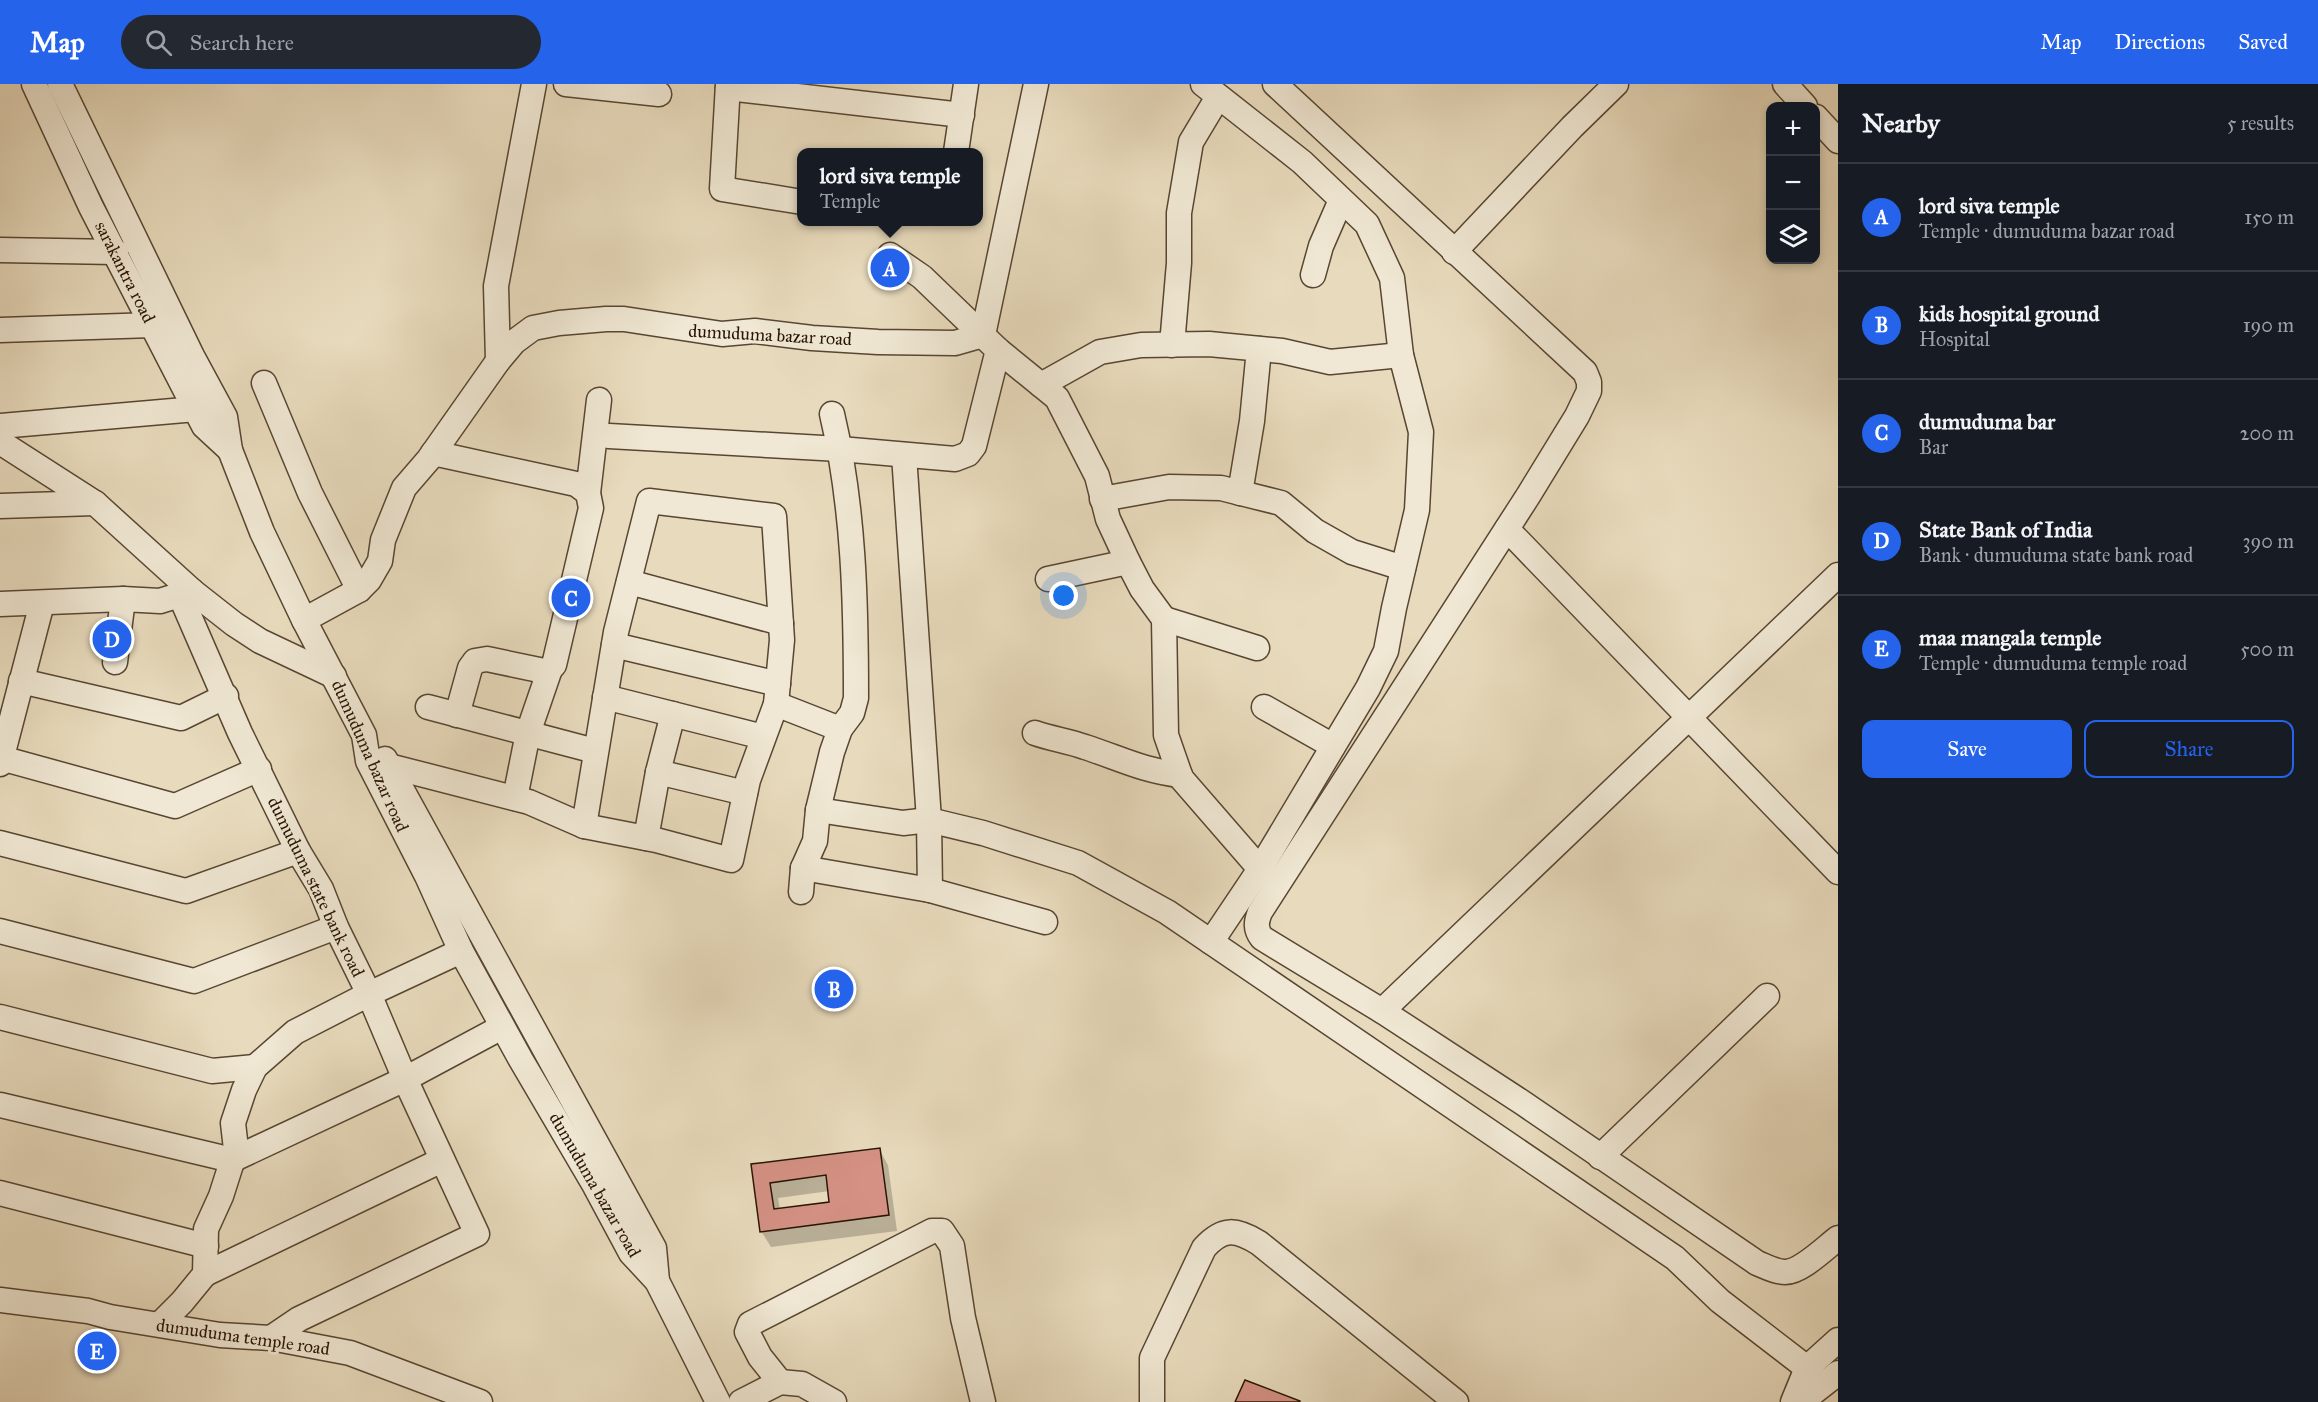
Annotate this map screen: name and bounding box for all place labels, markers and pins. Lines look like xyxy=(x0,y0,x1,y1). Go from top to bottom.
pin: A xyxy=(870,246,910,291)
pin: C xyxy=(552,576,590,620)
pin: D xyxy=(92,616,132,662)
pin: B xyxy=(814,966,854,1012)
pin: E xyxy=(78,1328,116,1374)

